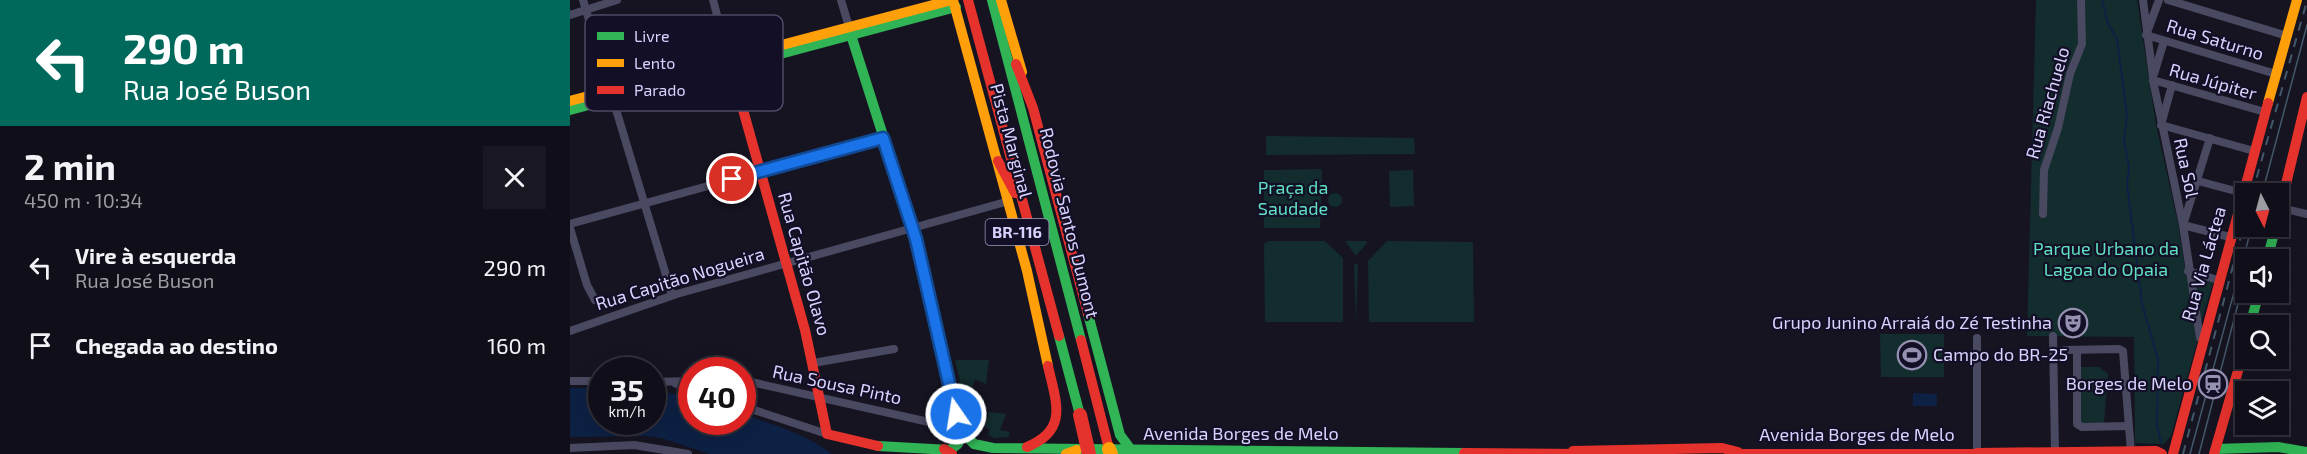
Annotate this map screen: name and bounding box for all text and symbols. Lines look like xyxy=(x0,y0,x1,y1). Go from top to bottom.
street label: Rua Saturno xyxy=(2164,14,2266,64)
legend xyxy=(585,15,783,111)
text: 290 m xyxy=(123,22,245,72)
icon: left xyxy=(24,24,102,102)
text: Livre xyxy=(634,26,669,45)
street label: Rua Riachuelo xyxy=(2021,44,2074,161)
text: Lento xyxy=(634,53,675,72)
street label: Rua Júpiter xyxy=(2167,58,2260,104)
text: Rua José Buson xyxy=(123,73,311,105)
text: Parado xyxy=(634,80,686,99)
street label: Pista Marginal xyxy=(986,81,1038,201)
street label: Rodovia Santos Dumont xyxy=(1036,125,1104,321)
street label: Rua Sol xyxy=(2170,136,2204,201)
text: 2 min xyxy=(24,144,116,187)
button: close xyxy=(483,146,546,209)
pin xyxy=(706,153,757,204)
icon: arrive xyxy=(715,162,748,195)
park label: Praça da Saudade xyxy=(1258,176,1328,219)
north arrow xyxy=(2235,183,2289,237)
map controls xyxy=(2235,183,2289,435)
text: 450 m · 10:34 xyxy=(24,188,143,212)
street label: Rua Capitão Olavo xyxy=(774,189,836,338)
street label: Rua Via Láctea xyxy=(2176,204,2230,324)
road number: BR-116 xyxy=(986,219,1048,245)
park label: Parque Urbano da Lagoa do Opaia xyxy=(2033,237,2179,280)
text: Vire à esquerda xyxy=(75,242,236,268)
street label: Rua Capitão Nogueira xyxy=(592,242,767,314)
button: sound xyxy=(2235,249,2289,303)
icon: left xyxy=(24,251,57,284)
text: 290 m xyxy=(484,254,546,280)
text: Rua José Buson xyxy=(75,268,214,292)
theatre icon: Grupo Junino Arraiá do Zé Testinha xyxy=(2057,307,2089,339)
place label: Grupo Junino Arraiá do Zé Testinha xyxy=(1772,311,2052,333)
button: search xyxy=(2235,315,2289,369)
icon: arrive xyxy=(24,329,57,362)
text: Chegada ao destino xyxy=(75,332,278,358)
text: 160 m xyxy=(487,332,546,358)
sports icon: Campo do BR-25 xyxy=(1896,339,1928,371)
place label: Campo do BR-25 xyxy=(1933,343,2068,365)
speed limit sign: 40 xyxy=(678,357,756,435)
street label: Rua Sousa Pinto xyxy=(771,360,904,408)
station icon: Borges de Melo xyxy=(2197,368,2229,400)
text: 35 xyxy=(610,371,644,407)
place label: Borges de Melo xyxy=(2066,372,2192,394)
button: layers xyxy=(2235,381,2289,435)
position arrow xyxy=(924,382,988,446)
text: km/h xyxy=(608,402,646,420)
street label: Avenida Borges de Melo xyxy=(1143,422,1339,444)
street label: Avenida Borges de Melo xyxy=(1759,423,1955,445)

